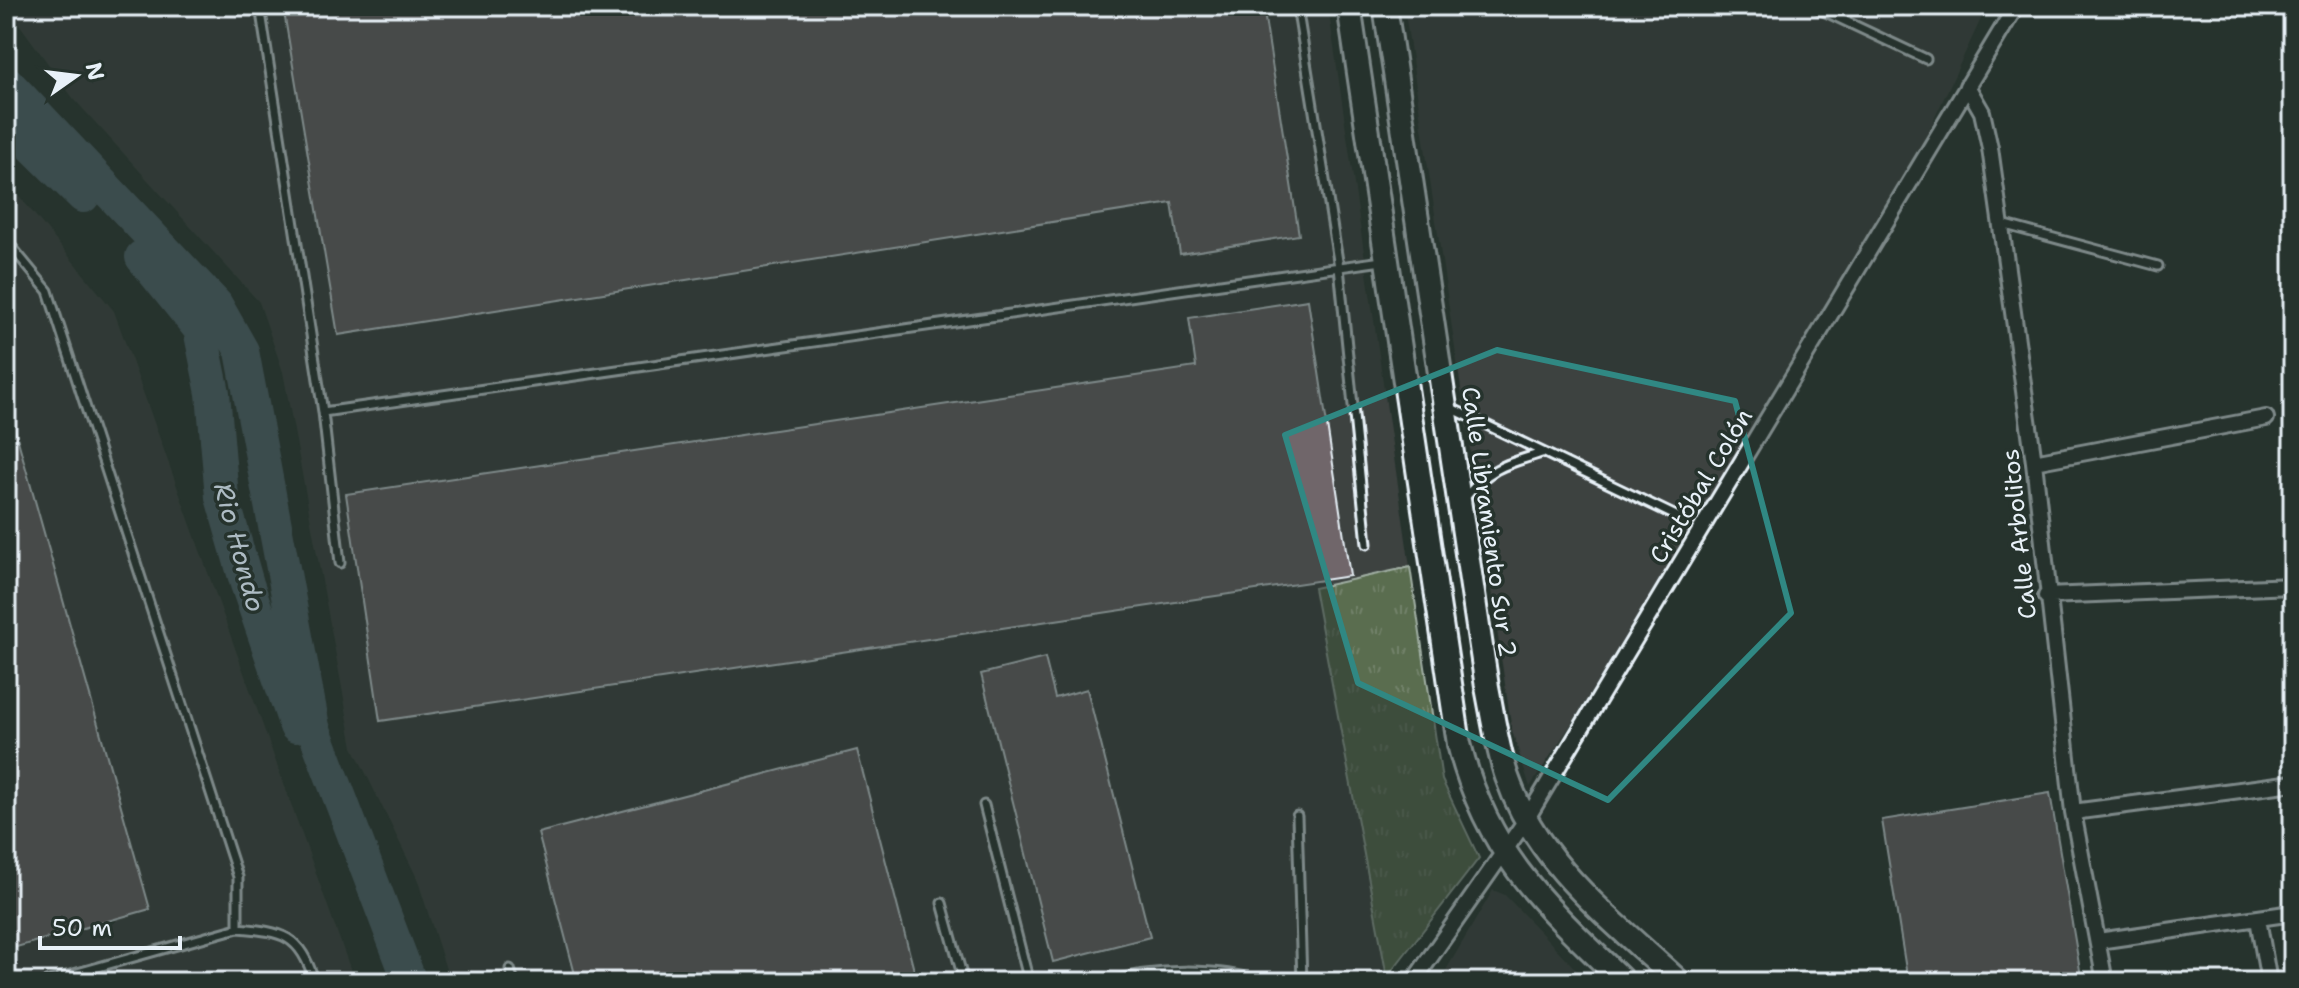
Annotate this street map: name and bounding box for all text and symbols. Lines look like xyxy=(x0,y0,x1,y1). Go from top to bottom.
north arrow xyxy=(36,36,116,116)
text: N xyxy=(79,59,111,83)
street label: Calle Libramiento Sur 2 xyxy=(1454,385,1524,659)
street label: Cristóbal Colón xyxy=(1642,403,1760,569)
street label: Calle Arbolitos xyxy=(1994,447,2044,621)
water label: Rio Hondo xyxy=(206,478,274,616)
scale bar xyxy=(40,900,180,950)
text: 50 m xyxy=(52,912,112,944)

